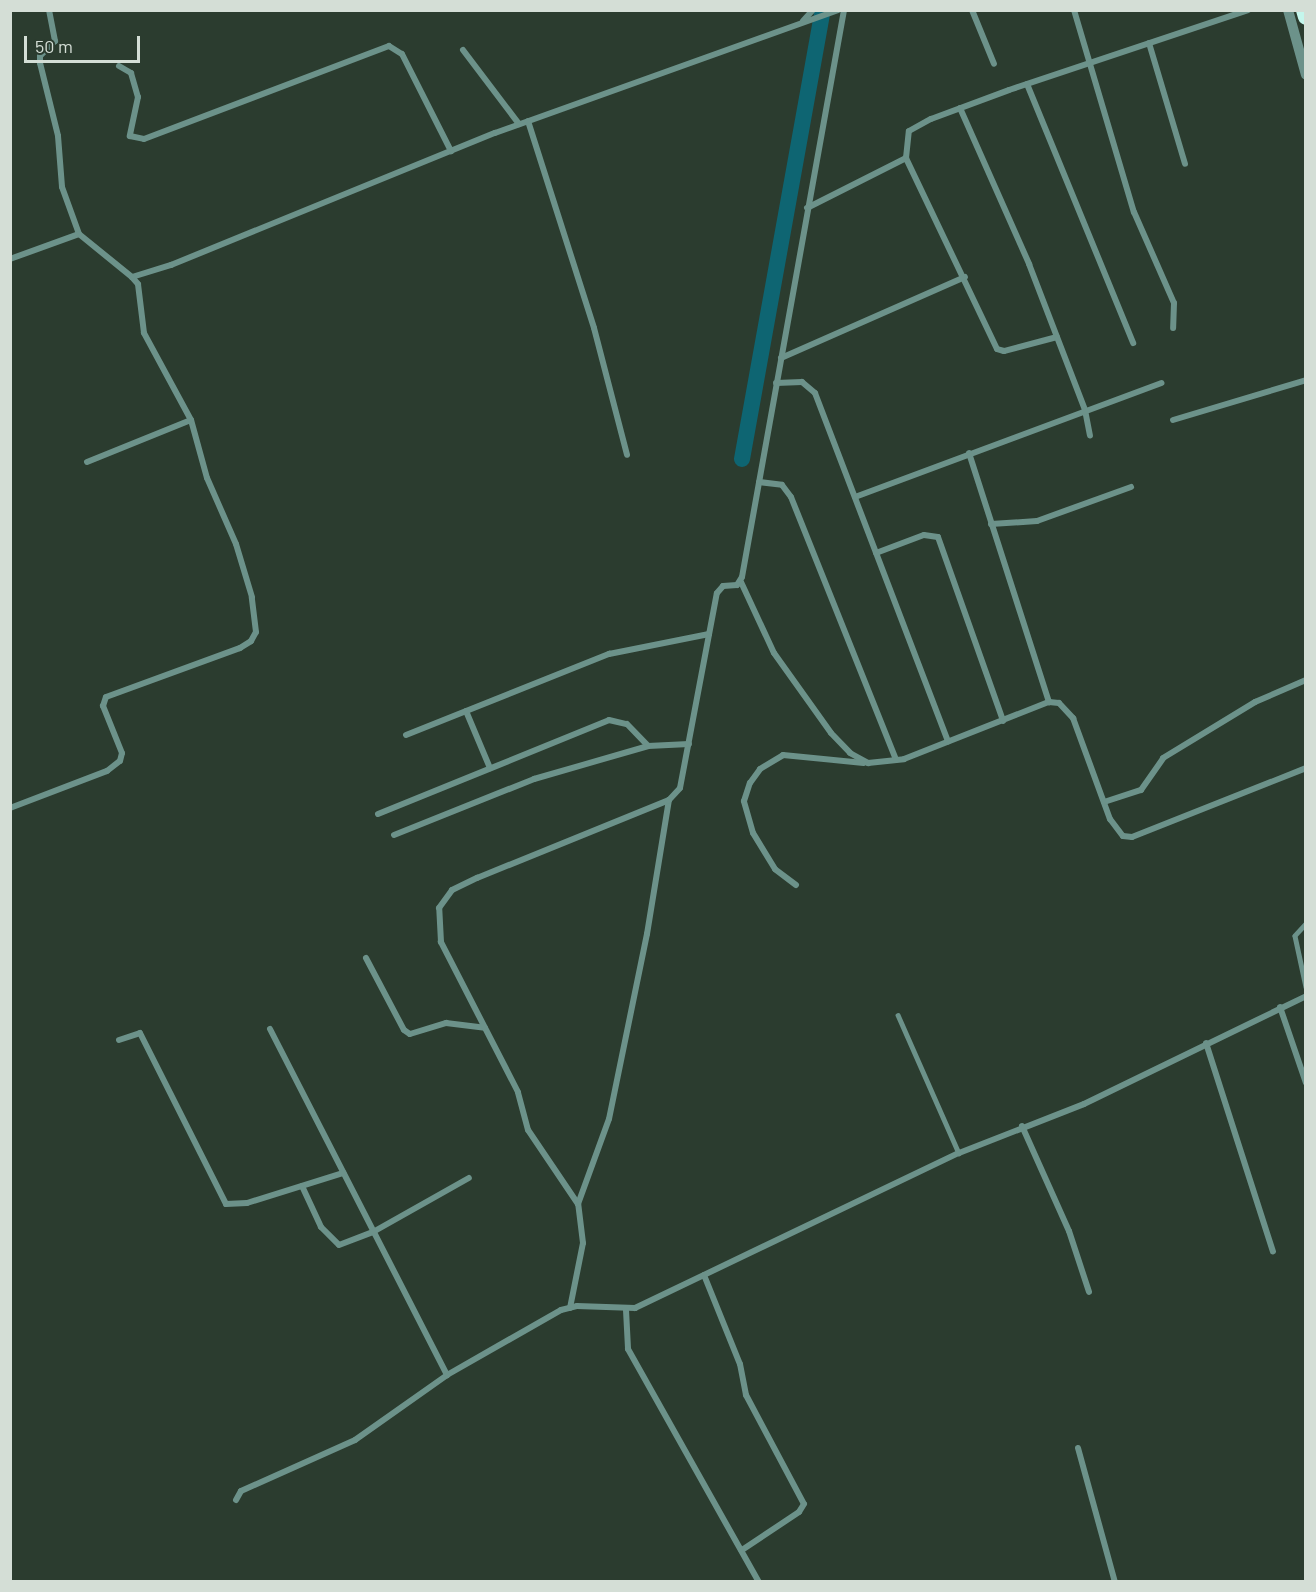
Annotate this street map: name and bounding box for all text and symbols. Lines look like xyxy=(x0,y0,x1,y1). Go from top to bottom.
scale bar xyxy=(27,24,142,62)
text: 50 m xyxy=(35,35,73,57)

